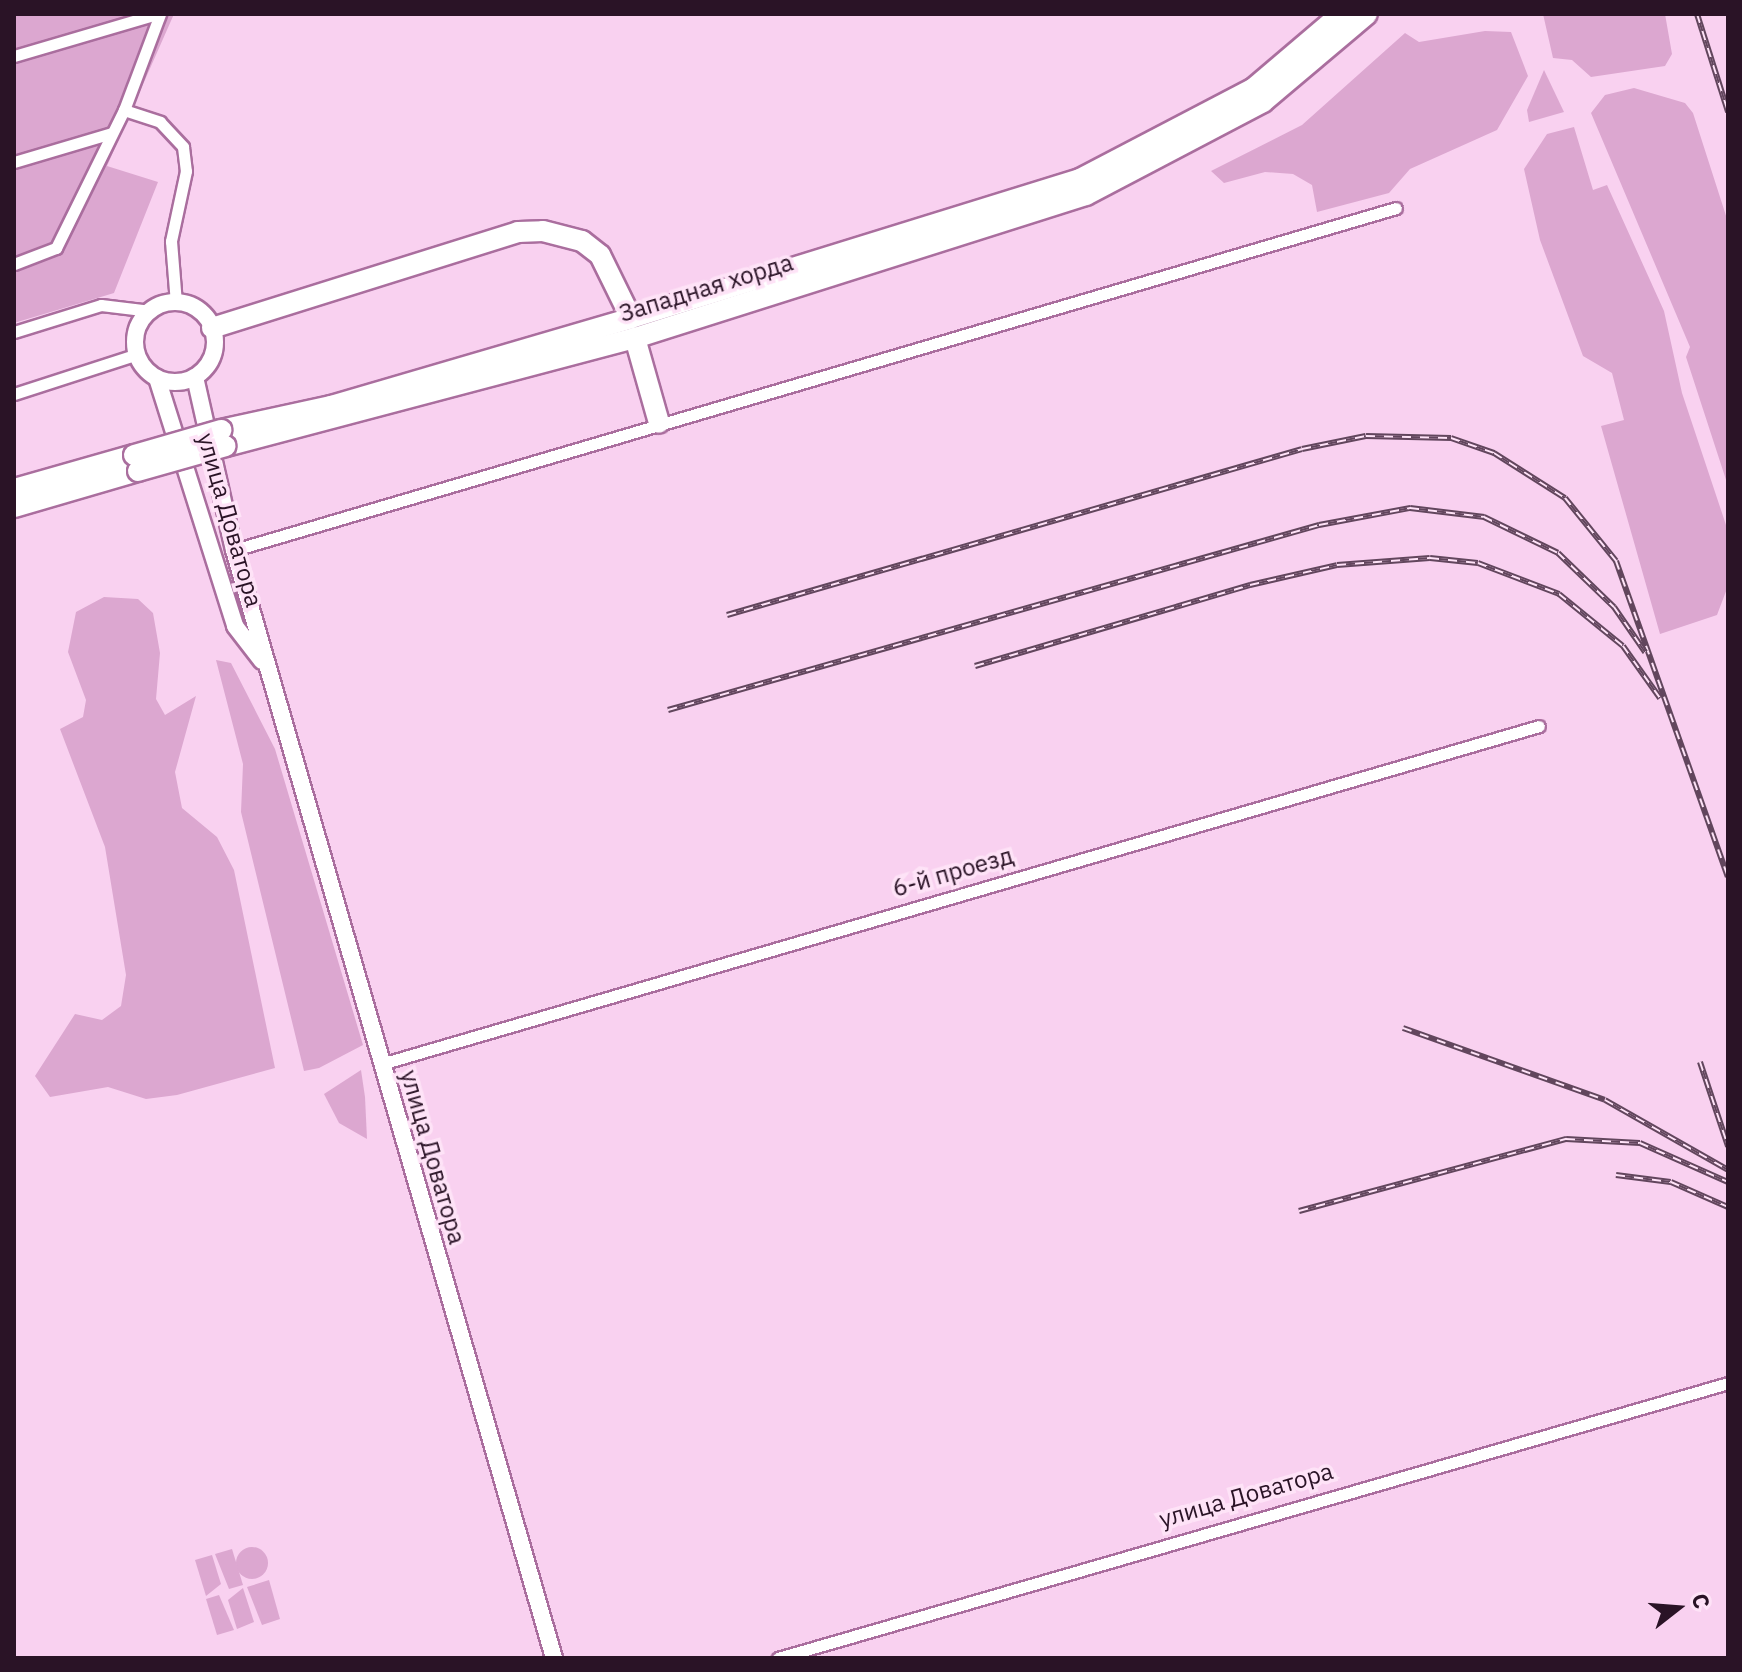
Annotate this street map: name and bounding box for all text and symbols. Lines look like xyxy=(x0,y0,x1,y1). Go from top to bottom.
street label: Западная хорда xyxy=(616,248,796,328)
street label: улица Доватора xyxy=(191,430,269,610)
street label: 6-й проезд xyxy=(889,841,1017,903)
street label: улица Доватора xyxy=(394,1067,472,1247)
street label: улица Доватора xyxy=(1156,1456,1336,1534)
north arrow xyxy=(1638,1568,1718,1648)
text: С xyxy=(1685,1590,1717,1612)

